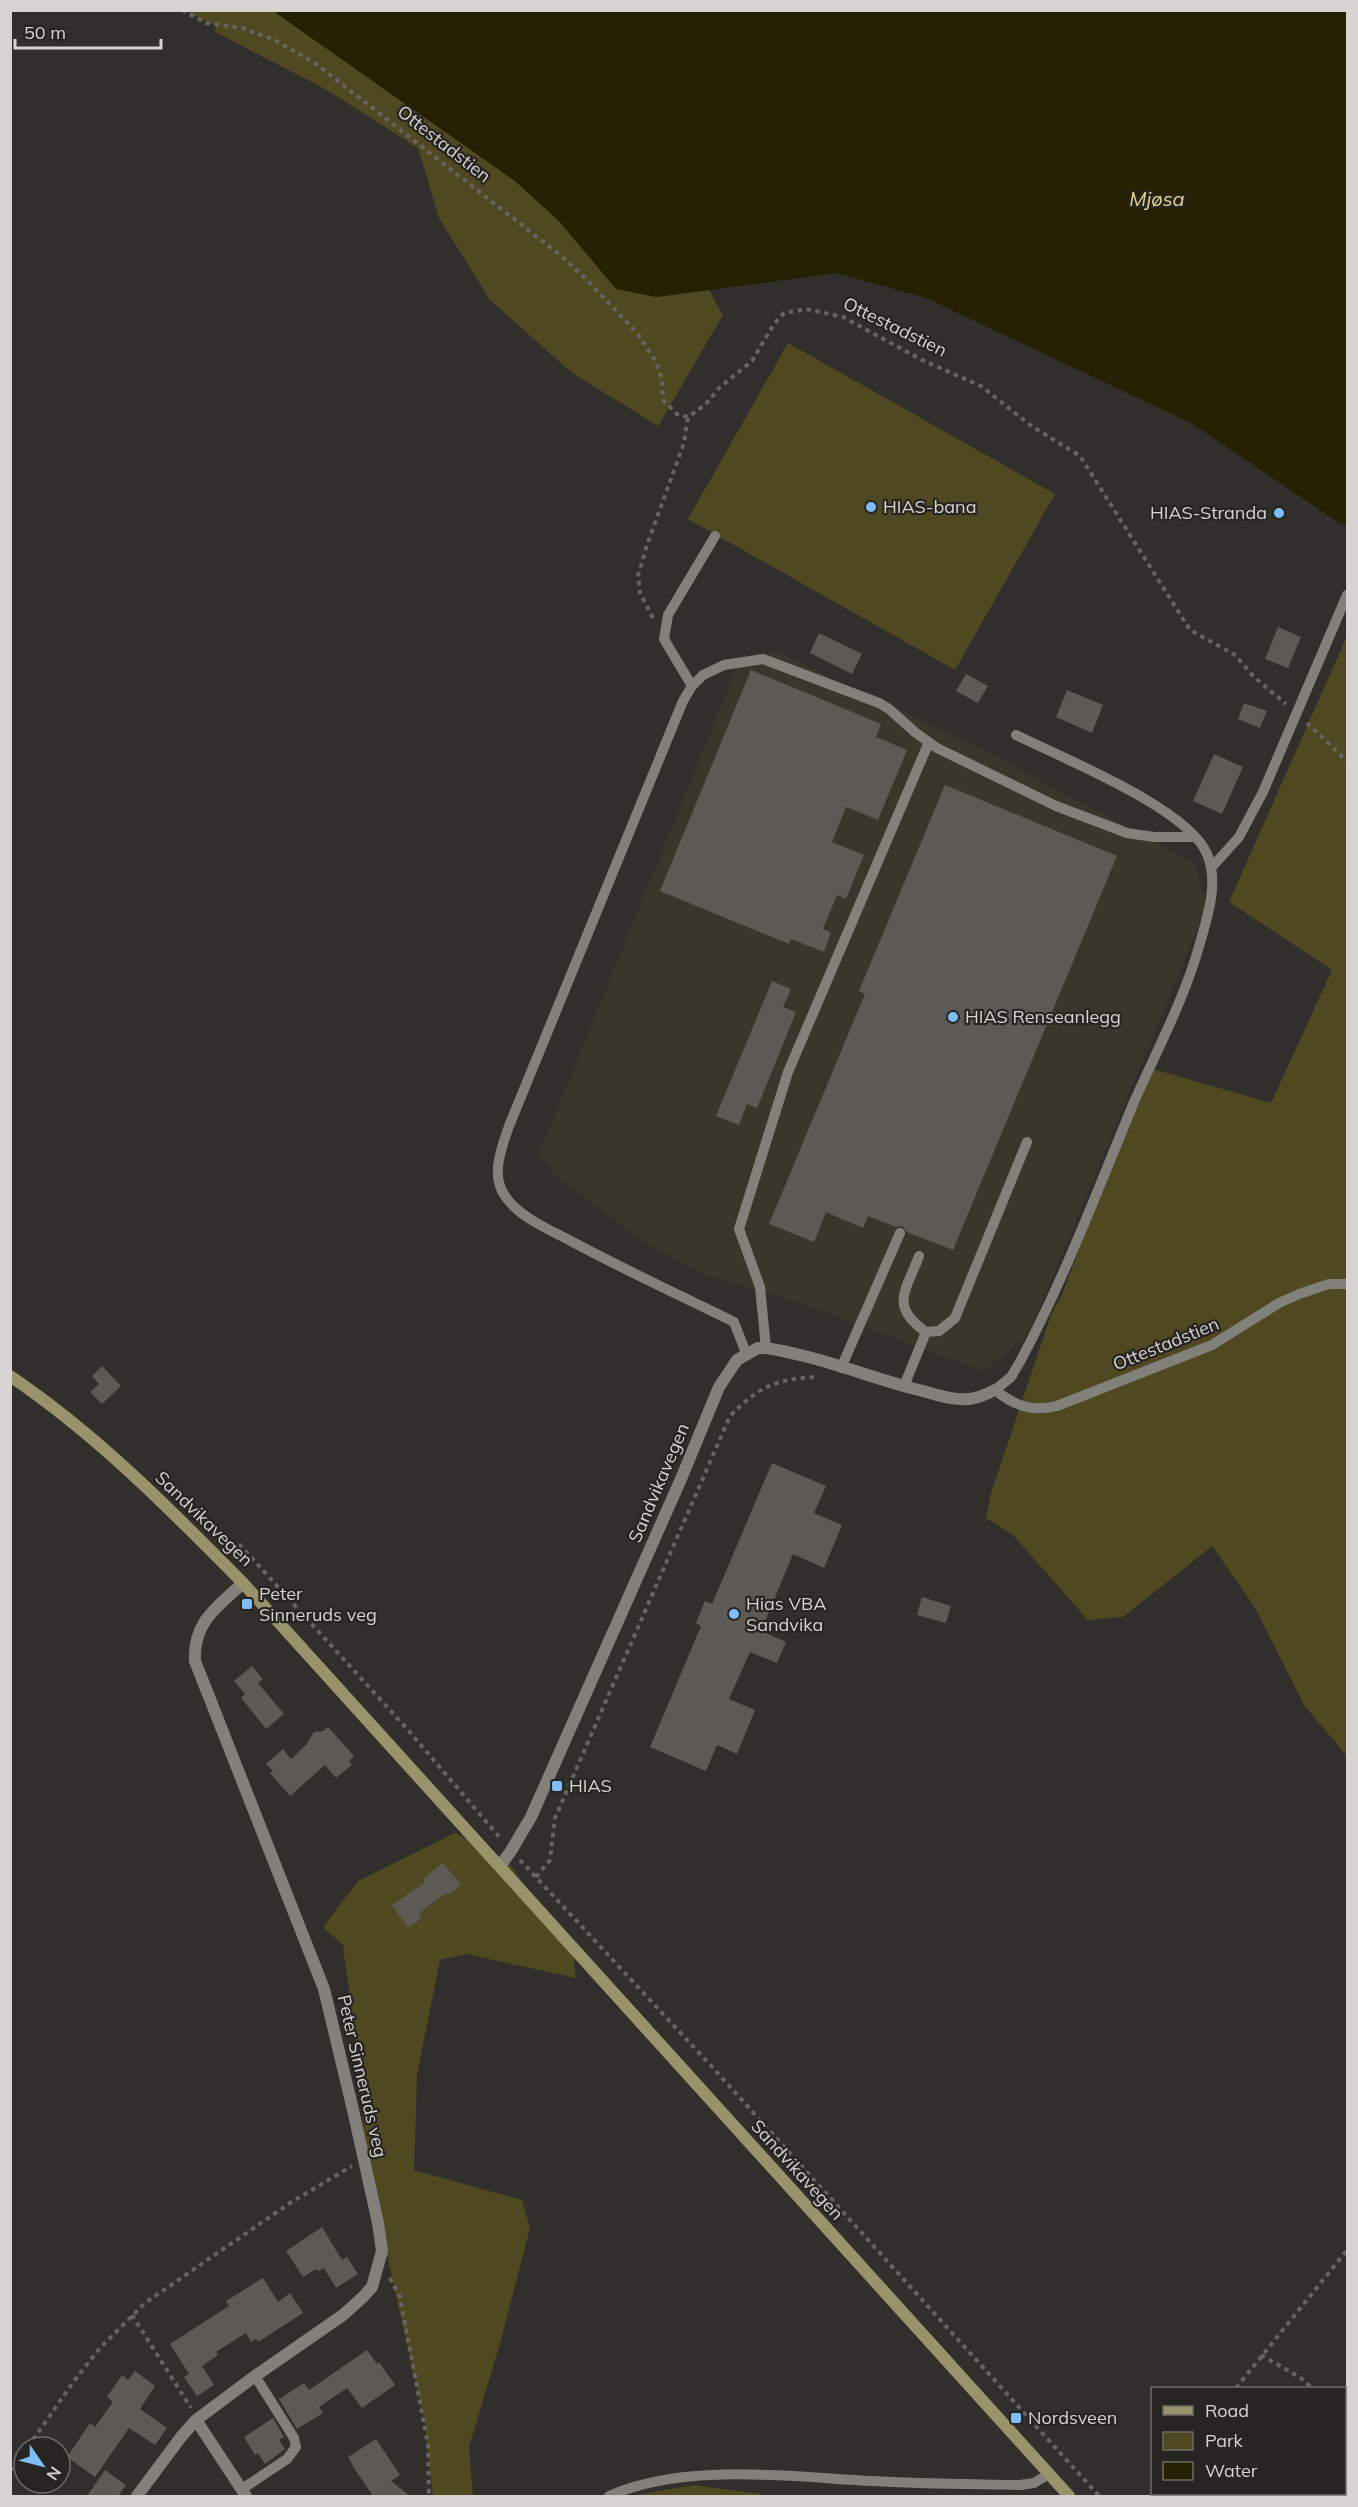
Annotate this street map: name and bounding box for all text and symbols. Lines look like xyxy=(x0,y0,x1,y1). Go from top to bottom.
scale bar xyxy=(15,12,160,50)
text: 50 m xyxy=(24,21,66,44)
street label: Ottestadstien xyxy=(393,100,496,187)
water label: Mjøsa xyxy=(1129,186,1185,211)
street label: Ottestadstien xyxy=(840,292,951,362)
place label: HIAS-bana xyxy=(883,495,976,518)
marker: HIAS-bana xyxy=(864,500,878,514)
place label: HIAS-Stranda xyxy=(1150,501,1267,524)
marker: HIAS-Stranda xyxy=(1272,506,1286,520)
place label: HIAS Renseanlegg xyxy=(965,1005,1121,1028)
marker: HIAS Renseanlegg xyxy=(946,1010,960,1024)
street label: Ottestadstien xyxy=(1109,1312,1222,1375)
street label: Sandvikavegen xyxy=(623,1420,694,1546)
street label: Sandvikavegen xyxy=(150,1466,258,1571)
place label: Peter Sinneruds veg xyxy=(259,1582,377,1626)
place label: Hias VBA Sandvika xyxy=(746,1592,826,1636)
marker: Peter Sinneruds veg xyxy=(240,1597,254,1611)
marker: Hias VBA Sandvika xyxy=(727,1607,741,1621)
place label: HIAS xyxy=(569,1774,612,1797)
marker: HIAS xyxy=(550,1779,564,1793)
street label: Peter Sinneruds veg xyxy=(333,1992,392,2159)
street label: Sandvikavegen xyxy=(746,2115,849,2225)
legend xyxy=(1151,2387,1346,2495)
text: Road xyxy=(1205,2399,1249,2422)
place label: Nordsveen xyxy=(1028,2406,1117,2429)
marker: Nordsveen xyxy=(1009,2411,1023,2425)
text: Park xyxy=(1205,2429,1244,2452)
north arrow xyxy=(12,2435,72,2495)
text: Water xyxy=(1205,2459,1258,2482)
text: N xyxy=(43,2463,66,2484)

